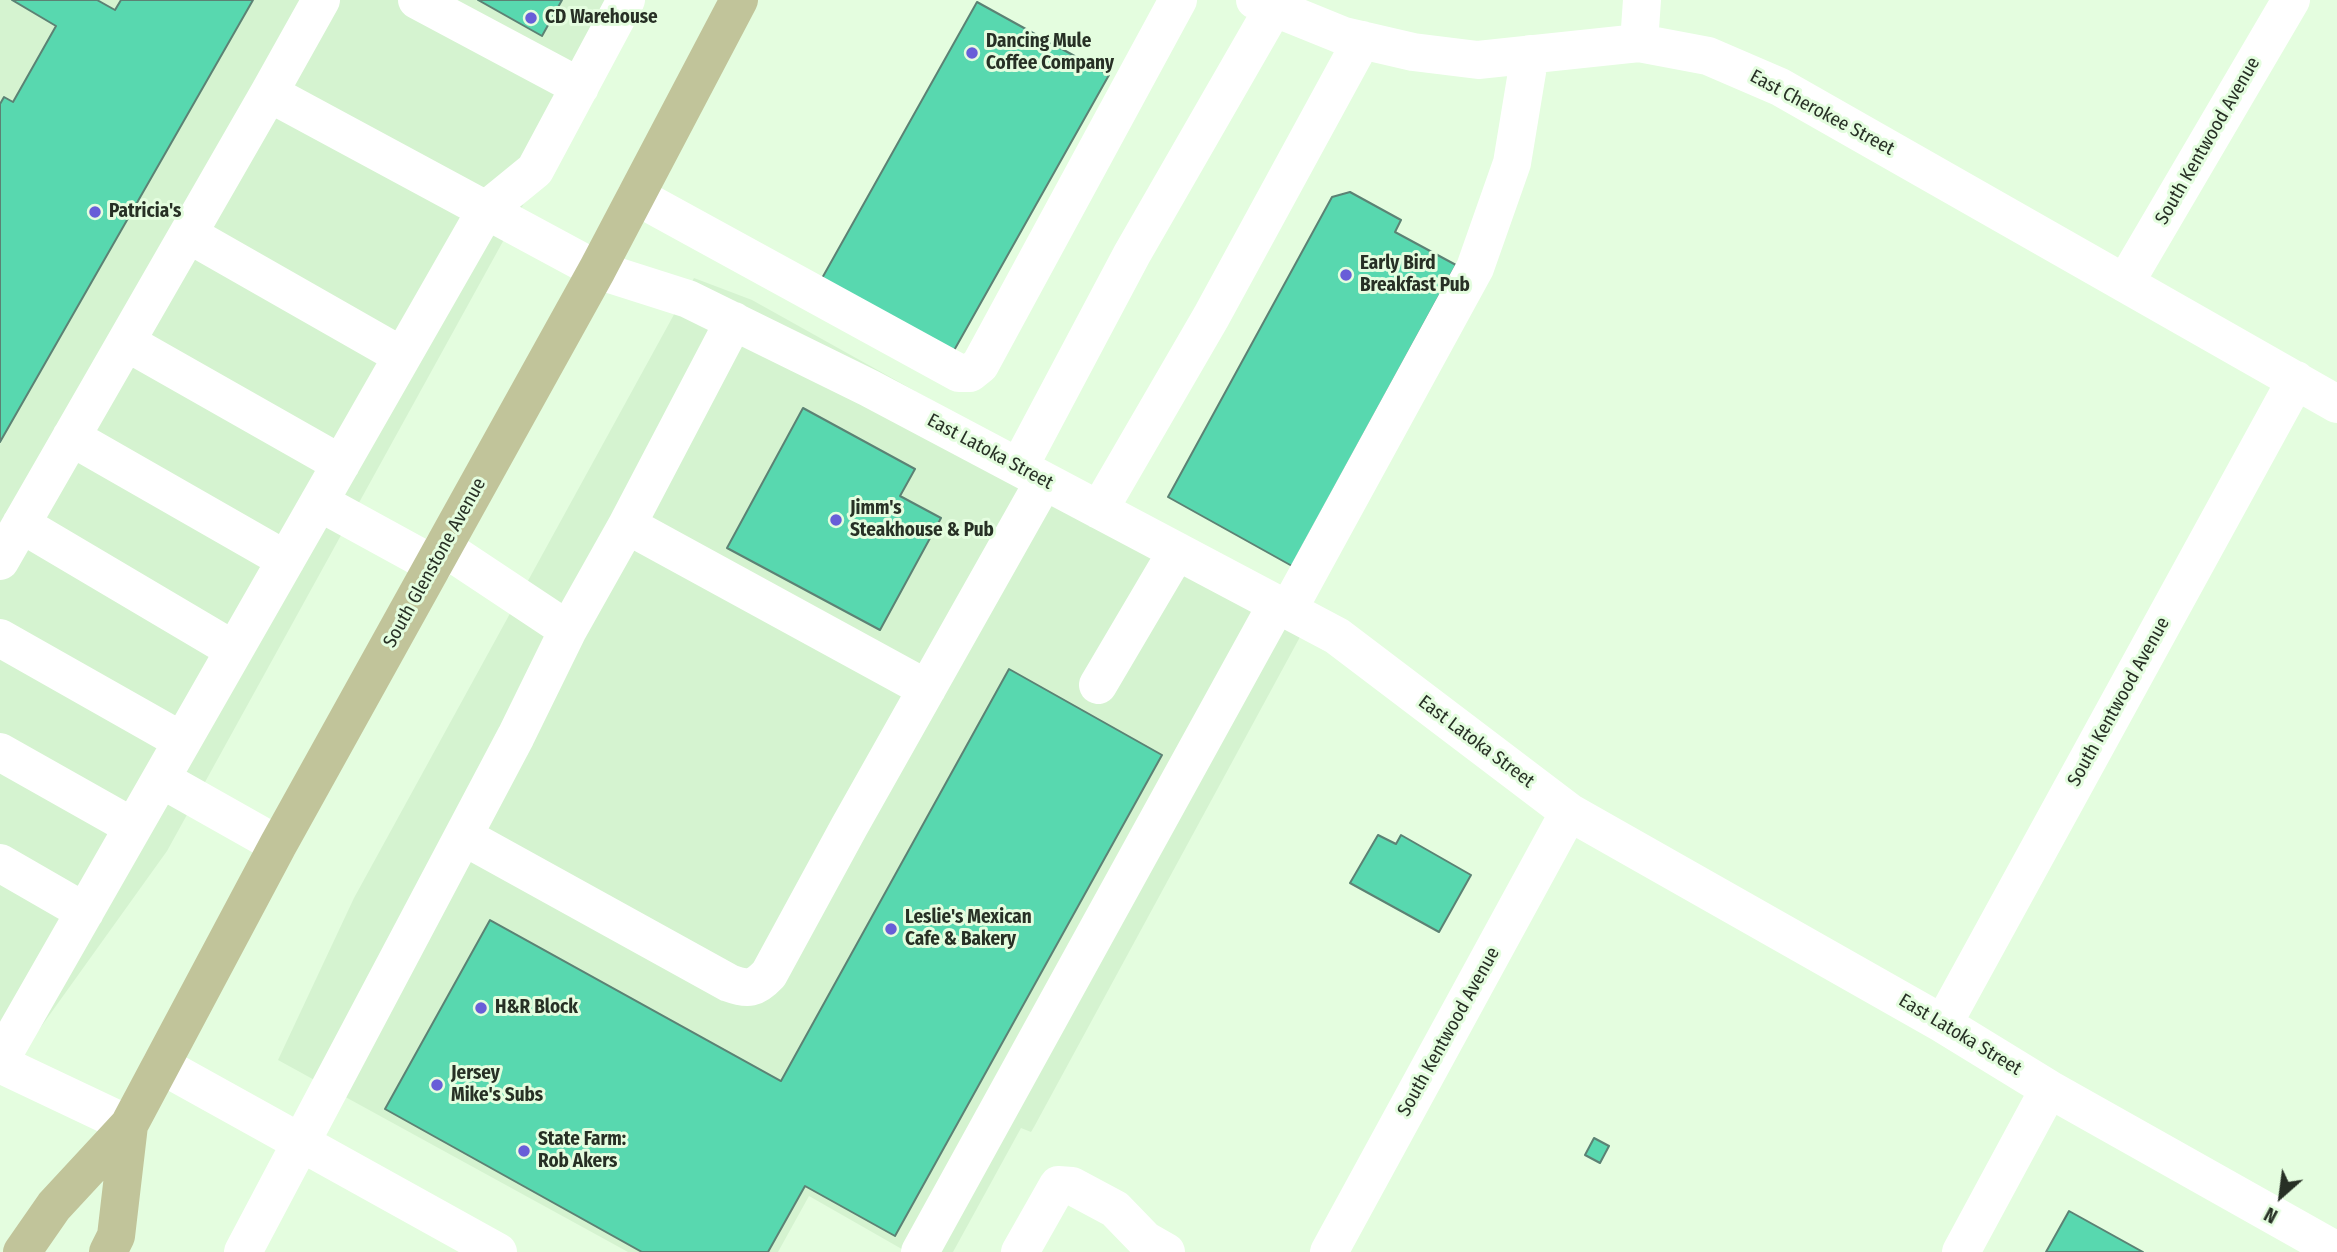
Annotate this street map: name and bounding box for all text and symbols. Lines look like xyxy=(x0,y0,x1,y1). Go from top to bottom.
place label: CD Warehouse xyxy=(545,7,658,29)
marker: CD Warehouse xyxy=(523,10,539,26)
place label: Dancing Mule Coffee Company xyxy=(986,31,1114,75)
marker: Dancing Mule Coffee Company xyxy=(964,45,980,61)
street label: South Kentwood Avenue xyxy=(2151,53,2265,229)
street label: East Cherokee Street xyxy=(1746,65,1898,161)
place label: Patricia's xyxy=(109,201,181,223)
marker: Patricia's xyxy=(87,204,103,220)
place label: Early Bird Breakfast Pub xyxy=(1360,253,1470,297)
marker: Early Bird Breakfast Pub xyxy=(1338,267,1354,283)
street label: East Latoka Street xyxy=(923,409,1057,495)
street label: South Glenstone Avenue xyxy=(379,474,491,652)
place label: Jimm's Steakhouse & Pub xyxy=(850,498,994,542)
marker: Jimm's Steakhouse & Pub xyxy=(828,512,844,528)
street label: South Kentwood Avenue xyxy=(2063,614,2175,790)
street label: East Latoka Street xyxy=(1414,691,1538,793)
place label: Leslie's Mexican Cafe & Bakery xyxy=(905,907,1032,951)
marker: Leslie's Mexican Cafe & Bakery xyxy=(883,921,899,937)
street label: South Kentwood Avenue xyxy=(1393,944,1505,1120)
street label: East Latoka Street xyxy=(1894,989,2026,1081)
place label: H&R Block xyxy=(495,997,578,1019)
marker: H&R Block xyxy=(473,1000,489,1016)
place label: Jersey Mike's Subs xyxy=(451,1063,543,1107)
marker: Jersey Mike's Subs xyxy=(429,1077,445,1093)
place label: State Farm: Rob Akers xyxy=(538,1129,626,1173)
marker: State Farm: Rob Akers xyxy=(516,1143,532,1159)
north arrow xyxy=(2246,1161,2316,1231)
text: N xyxy=(2260,1202,2281,1228)

